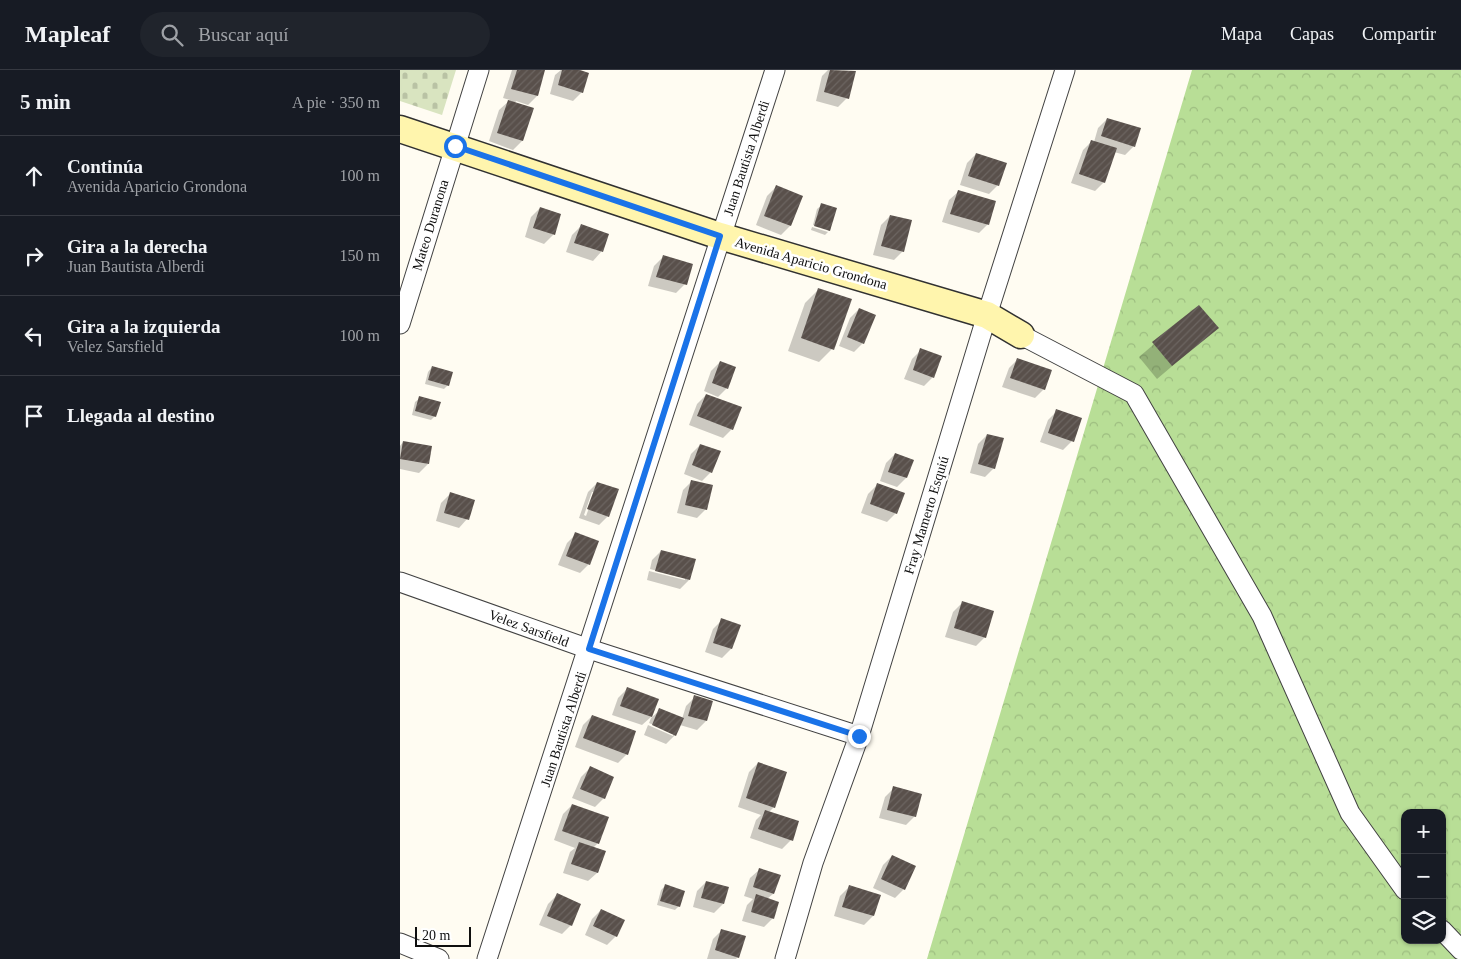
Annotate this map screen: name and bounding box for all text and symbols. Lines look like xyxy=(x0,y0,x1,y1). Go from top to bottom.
search box xyxy=(140,12,490,57)
text: Mapleaf xyxy=(25,21,110,47)
icon: search xyxy=(158,21,186,49)
text: Buscar aquí xyxy=(198,24,289,45)
text: Mapa xyxy=(1221,24,1262,44)
text: Capas xyxy=(1290,24,1334,44)
text: Compartir xyxy=(1362,24,1436,44)
text: 5 min xyxy=(20,90,71,114)
text: A pie · 350 m xyxy=(292,94,380,111)
street label: Juan Bautista Alberdi xyxy=(721,98,772,218)
route start xyxy=(444,135,467,158)
text: Continúa xyxy=(67,156,143,177)
icon: ahead xyxy=(20,162,48,190)
text: 100 m xyxy=(340,167,380,184)
street label: Mateo Duranona xyxy=(409,177,452,273)
text: Avenida Aparicio Grondona xyxy=(67,178,247,195)
street label: Avenida Aparicio Grondona xyxy=(733,235,889,293)
text: Gira a la derecha xyxy=(67,236,208,257)
icon: right xyxy=(20,242,48,270)
text: 150 m xyxy=(340,247,380,264)
text: Juan Bautista Alberdi xyxy=(67,258,205,275)
text: Gira a la izquierda xyxy=(67,316,221,337)
icon: left xyxy=(20,322,48,350)
text: 100 m xyxy=(340,327,380,344)
text: Velez Sarsfield xyxy=(67,338,163,355)
icon: arrive xyxy=(20,402,48,430)
text: Llegada al destino xyxy=(67,405,215,426)
street label: Fray Mamerto Esquiú xyxy=(901,454,952,576)
street label: Velez Sarsfield xyxy=(487,607,571,650)
street label: Juan Bautista Alberdi xyxy=(538,669,589,789)
route end xyxy=(848,725,871,748)
map controls xyxy=(1401,809,1446,944)
button: + xyxy=(1401,809,1446,854)
button: − xyxy=(1401,854,1446,899)
button: layers xyxy=(1401,899,1446,944)
scale bar xyxy=(415,924,471,947)
text: 20 m xyxy=(422,928,450,943)

